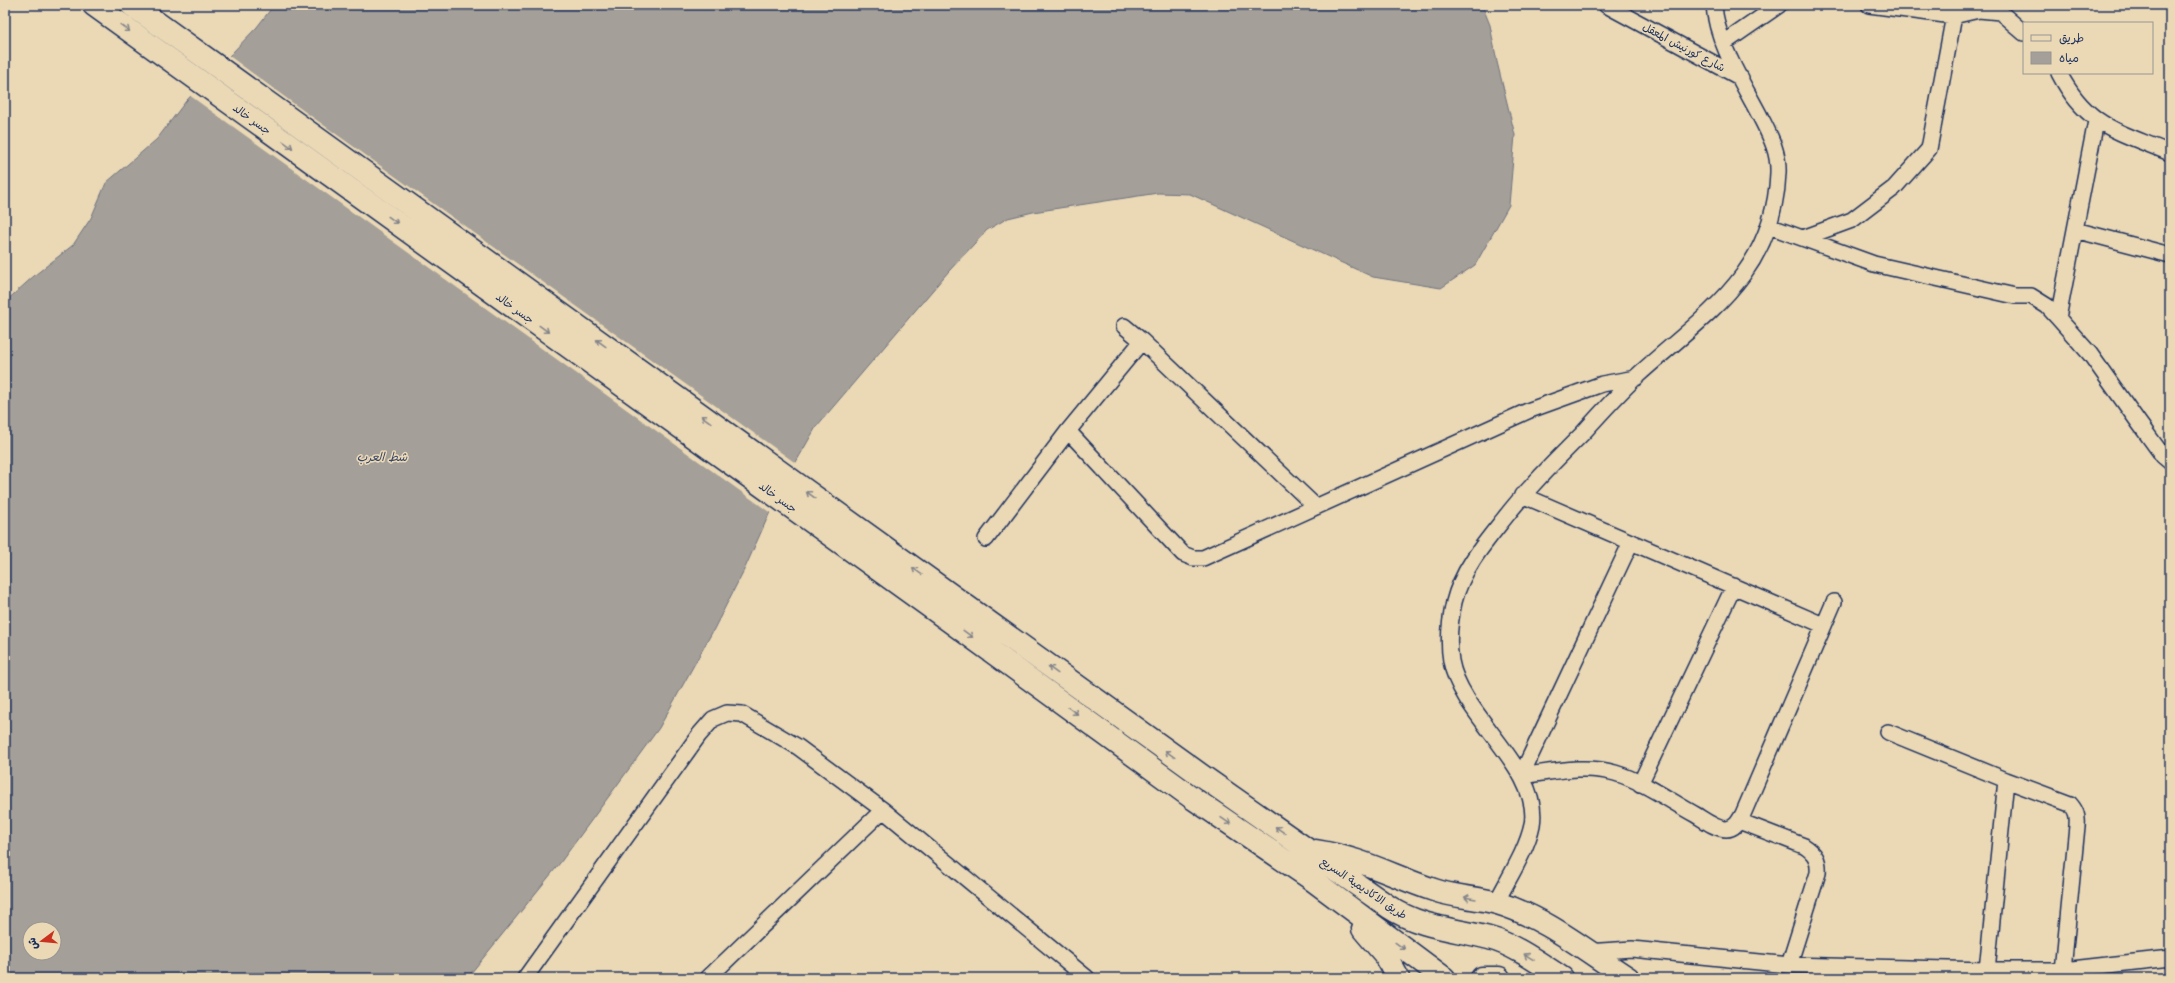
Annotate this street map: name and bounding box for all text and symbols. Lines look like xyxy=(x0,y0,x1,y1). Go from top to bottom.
street label: شارع كورنيش المعقل xyxy=(1639,18,1728,76)
legend xyxy=(2023,22,2153,74)
one-way arrow xyxy=(120,24,131,32)
text: طريق xyxy=(2059,29,2084,45)
text: مياه xyxy=(2059,49,2079,65)
street label: جسر خالد xyxy=(230,100,274,138)
one-way arrow xyxy=(282,140,293,149)
one-way arrow xyxy=(387,216,398,224)
street label: جسر خالد xyxy=(493,289,537,327)
one-way arrow xyxy=(538,325,549,333)
one-way arrow xyxy=(595,339,606,347)
one-way arrow xyxy=(701,415,712,423)
water label: شط العرب xyxy=(357,448,408,465)
street label: جسر خالد xyxy=(756,478,800,516)
one-way arrow xyxy=(806,491,817,499)
one-way arrow xyxy=(912,567,923,575)
one-way arrow xyxy=(962,630,973,638)
one-way arrow xyxy=(1048,665,1059,674)
one-way arrow xyxy=(1067,706,1078,715)
one-way arrow xyxy=(1165,750,1176,758)
one-way arrow xyxy=(1221,817,1232,825)
one-way arrow xyxy=(1274,826,1285,834)
street label: طريق الاكاديمية السريع xyxy=(1317,853,1411,924)
one-way arrow xyxy=(1464,894,1477,902)
north arrow xyxy=(22,921,62,961)
text: ش xyxy=(23,936,41,952)
one-way arrow xyxy=(1395,942,1406,950)
one-way arrow xyxy=(1523,952,1535,960)

